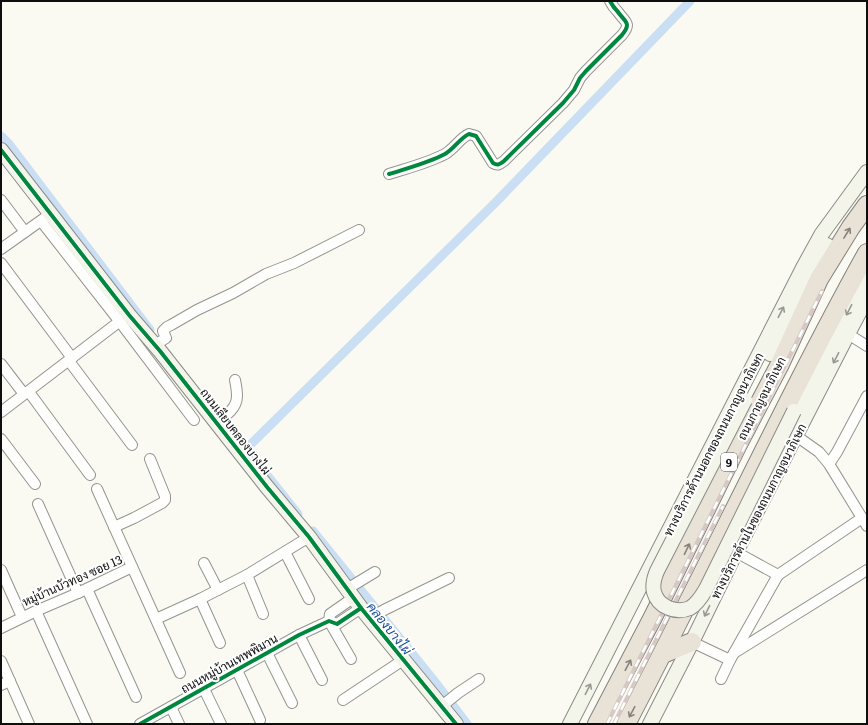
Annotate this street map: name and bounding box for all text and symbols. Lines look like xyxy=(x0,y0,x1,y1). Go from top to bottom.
one-way arrow xyxy=(843,228,852,239)
one-way arrow xyxy=(845,304,852,316)
one-way arrow xyxy=(777,306,785,318)
street label: ทางบริการด้านนอกของถนนกาญจนาภิเษก xyxy=(659,349,767,539)
one-way arrow xyxy=(831,351,839,363)
street label: ถนนกาญจนาภิเษก xyxy=(732,353,790,443)
street label: ถนนเลียบคลองบางไผ่ xyxy=(196,384,276,478)
street label: ทางบริการด้านในของถนนกาญจนาภิเษก xyxy=(706,420,810,602)
road number: 9 xyxy=(721,453,737,471)
one-way arrow xyxy=(683,543,691,555)
street label: หมู่บ้านบัวทอง ซอย 13 xyxy=(19,550,125,610)
water label: คลองบางไผ่ xyxy=(363,598,418,659)
one-way arrow xyxy=(703,605,710,617)
street label: ถนนหมู่บ้านเทพพิมาน xyxy=(177,629,281,697)
one-way arrow xyxy=(625,659,632,671)
one-way arrow xyxy=(584,683,592,695)
one-way arrow xyxy=(628,705,636,717)

